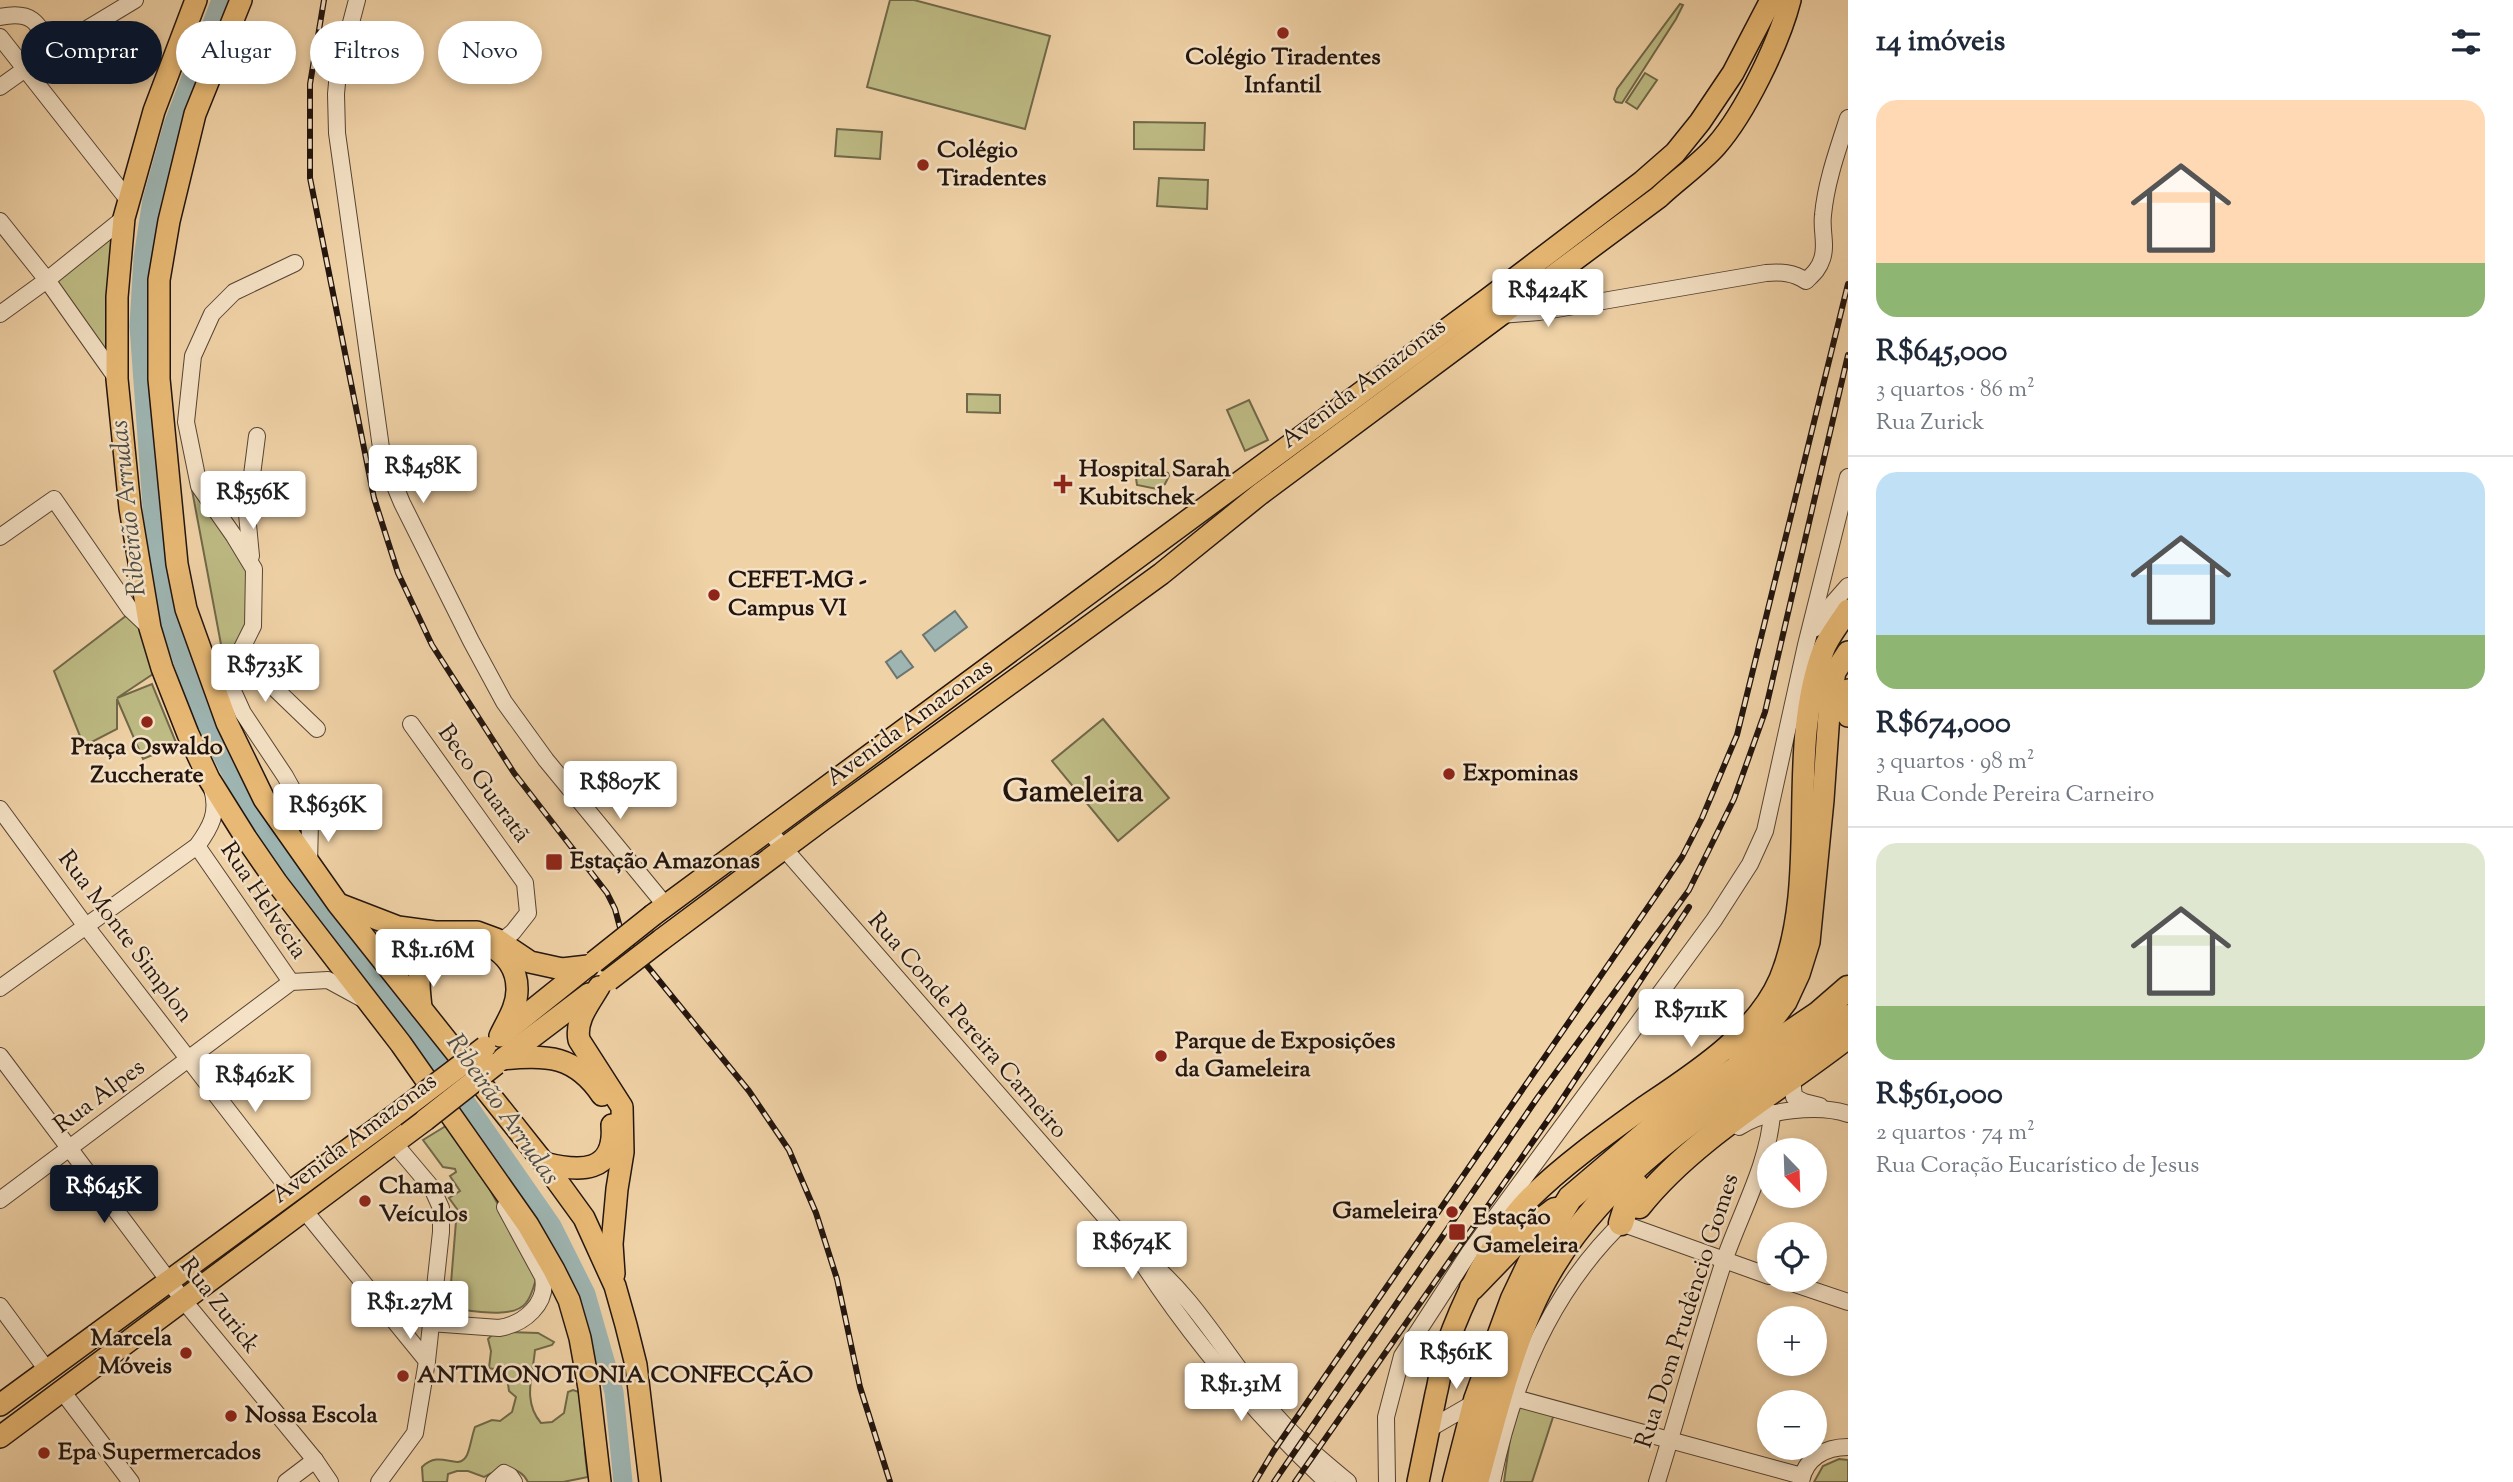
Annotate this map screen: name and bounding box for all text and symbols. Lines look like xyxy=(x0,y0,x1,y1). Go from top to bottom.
chip: Comprar xyxy=(21,21,162,84)
chip: Alugar xyxy=(176,21,296,84)
chip: Filtros xyxy=(310,21,424,84)
chip: Novo xyxy=(438,21,542,84)
text: 14 imóveis xyxy=(1876,21,2005,64)
icon: filters xyxy=(2447,23,2485,61)
marker: Colégio Tiradentes Infantil xyxy=(1275,25,1291,41)
place label: Colégio Tiradentes Infantil xyxy=(1185,41,1381,103)
place label: Colégio Tiradentes xyxy=(937,134,1046,196)
icon: home xyxy=(2118,145,2244,271)
marker: Colégio Tiradentes xyxy=(915,157,931,173)
pin: R$424K xyxy=(1491,270,1605,329)
text: R$424K xyxy=(1508,275,1588,308)
street label: Avenida Amazonas xyxy=(1274,311,1454,457)
text: R$645,000 xyxy=(1876,331,2008,374)
text: 3 quartos · 86 m² xyxy=(1876,374,2035,407)
text: Rua Zurick xyxy=(1876,407,1985,440)
water label: Ribeirão Arrudas xyxy=(101,418,157,598)
pin: R$458K xyxy=(366,446,480,505)
text: R$458K xyxy=(385,451,461,484)
place label: Hospital Sarah Kubitschek xyxy=(1079,453,1232,515)
pin: R$556K xyxy=(196,472,310,531)
marker: Hospital Sarah Kubitschek xyxy=(1053,474,1073,494)
text: R$556K xyxy=(217,477,289,510)
icon: home xyxy=(2118,517,2244,643)
place label: CEFET-MG - Campus VI xyxy=(728,564,867,626)
marker: CEFET-MG - Campus VI xyxy=(706,587,722,603)
pin: R$733K xyxy=(208,644,322,704)
text: R$733K xyxy=(227,650,303,683)
street label: Avenida Amazonas xyxy=(819,651,1001,795)
text: R$674,000 xyxy=(1876,703,2011,746)
marker: Praça Oswaldo Zuccherate xyxy=(139,714,155,730)
street label: Beco Guaratã xyxy=(428,718,538,850)
place label: Praça Oswaldo Zuccherate xyxy=(71,731,223,793)
text: 3 quartos · 98 m² xyxy=(1876,746,2034,779)
place label: Expominas xyxy=(1463,757,1578,791)
pin: R$807K xyxy=(563,762,677,821)
marker: Expominas xyxy=(1441,766,1457,782)
text: R$807K xyxy=(580,767,660,800)
district label: Gameleira xyxy=(1002,770,1144,816)
text: Rua Conde Pereira Carneiro xyxy=(1876,779,2154,812)
pin: R$636K xyxy=(271,784,385,844)
text: R$636K xyxy=(289,790,367,823)
street label: Rua Helvécia xyxy=(211,836,315,966)
street label: Rua Monte Simplon xyxy=(49,844,201,1030)
place label: Estação Amazonas xyxy=(570,845,760,879)
marker: Estação Amazonas xyxy=(544,852,564,872)
icon: home xyxy=(2118,888,2244,1014)
street label: Rua Conde Pereira Carneiro xyxy=(859,905,1075,1147)
pin: R$1.16M xyxy=(368,930,498,989)
text: R$1.16M xyxy=(392,935,474,968)
pin: R$711K xyxy=(1634,990,1748,1049)
text: R$711K xyxy=(1655,995,1727,1028)
place label: Parque de Exposições da Gameleira xyxy=(1175,1025,1395,1087)
water label: Ribeirão Arrudas xyxy=(436,1027,568,1193)
marker: Parque de Exposições da Gameleira xyxy=(1153,1048,1169,1064)
street label: Rua Alpes xyxy=(47,1051,153,1143)
pin: R$462K xyxy=(198,1054,312,1114)
text: R$462K xyxy=(216,1060,294,1093)
street label: Avenida Amazonas xyxy=(265,1066,445,1212)
text: R$561,000 xyxy=(1876,1074,2003,1117)
text: 2 quartos · 74 m² xyxy=(1876,1117,2035,1150)
north arrow xyxy=(1757,1138,1827,1208)
map controls xyxy=(1757,1138,1827,1460)
text: Rua Coração Eucarístico de Jesus xyxy=(1876,1150,2199,1183)
pin: R$645K xyxy=(47,1166,161,1225)
street label: Rua Dom Prudêncio Gomes xyxy=(1628,1169,1748,1453)
place label: Chama Veículos xyxy=(379,1170,468,1232)
text: R$645K xyxy=(66,1171,142,1204)
marker: Chama Veículos xyxy=(357,1193,373,1209)
place label: Gameleira xyxy=(1332,1195,1439,1229)
place label: Estação Gameleira xyxy=(1473,1201,1580,1263)
marker: Gameleira xyxy=(1444,1204,1460,1220)
pin: R$674K xyxy=(1075,1222,1189,1281)
marker: Estação Gameleira xyxy=(1447,1222,1467,1242)
button: locate xyxy=(1757,1222,1827,1292)
text: R$674K xyxy=(1093,1227,1171,1260)
street label: Rua Zurick xyxy=(171,1251,267,1361)
pin: R$1.27M xyxy=(345,1282,475,1341)
text: R$1.27M xyxy=(367,1287,453,1320)
button: + xyxy=(1757,1306,1827,1376)
place label: Marcela Móveis xyxy=(91,1322,173,1384)
pin: R$561K xyxy=(1399,1332,1513,1391)
text: R$561K xyxy=(1420,1337,1492,1370)
marker: Marcela Móveis xyxy=(178,1345,194,1361)
place label: ANTIMONOTONIA CONFECÇÃO xyxy=(417,1359,813,1393)
pin: R$1.31M xyxy=(1176,1364,1306,1423)
marker: ANTIMONOTONIA CONFECÇÃO xyxy=(395,1368,411,1384)
text: R$1.31M xyxy=(1201,1369,1281,1402)
button: − xyxy=(1757,1390,1827,1460)
place label: Nossa Escola xyxy=(245,1399,378,1433)
marker: Nossa Escola xyxy=(223,1408,239,1424)
place label: Epa Supermercados xyxy=(58,1436,261,1470)
marker: Epa Supermercados xyxy=(36,1445,52,1461)

